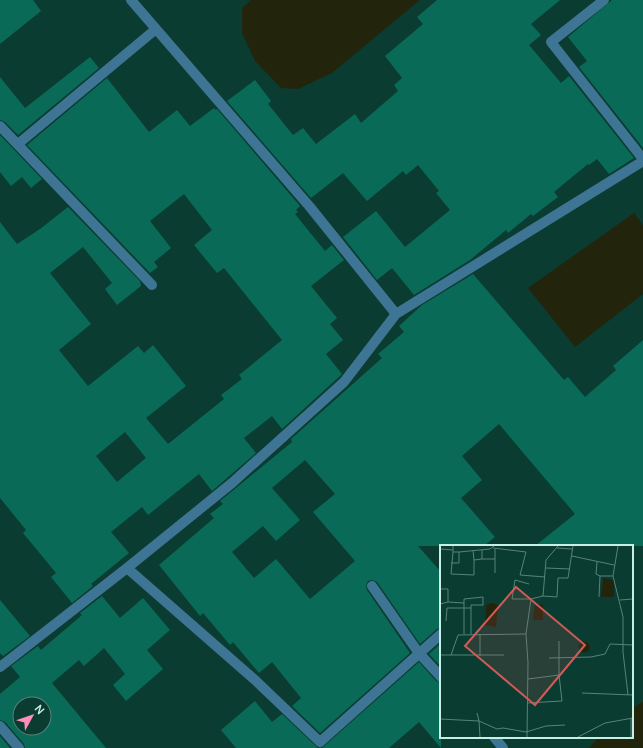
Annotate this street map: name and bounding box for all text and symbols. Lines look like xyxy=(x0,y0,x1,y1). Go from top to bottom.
inset map xyxy=(440,545,633,738)
north arrow xyxy=(12,696,52,736)
text: N xyxy=(32,701,48,717)

